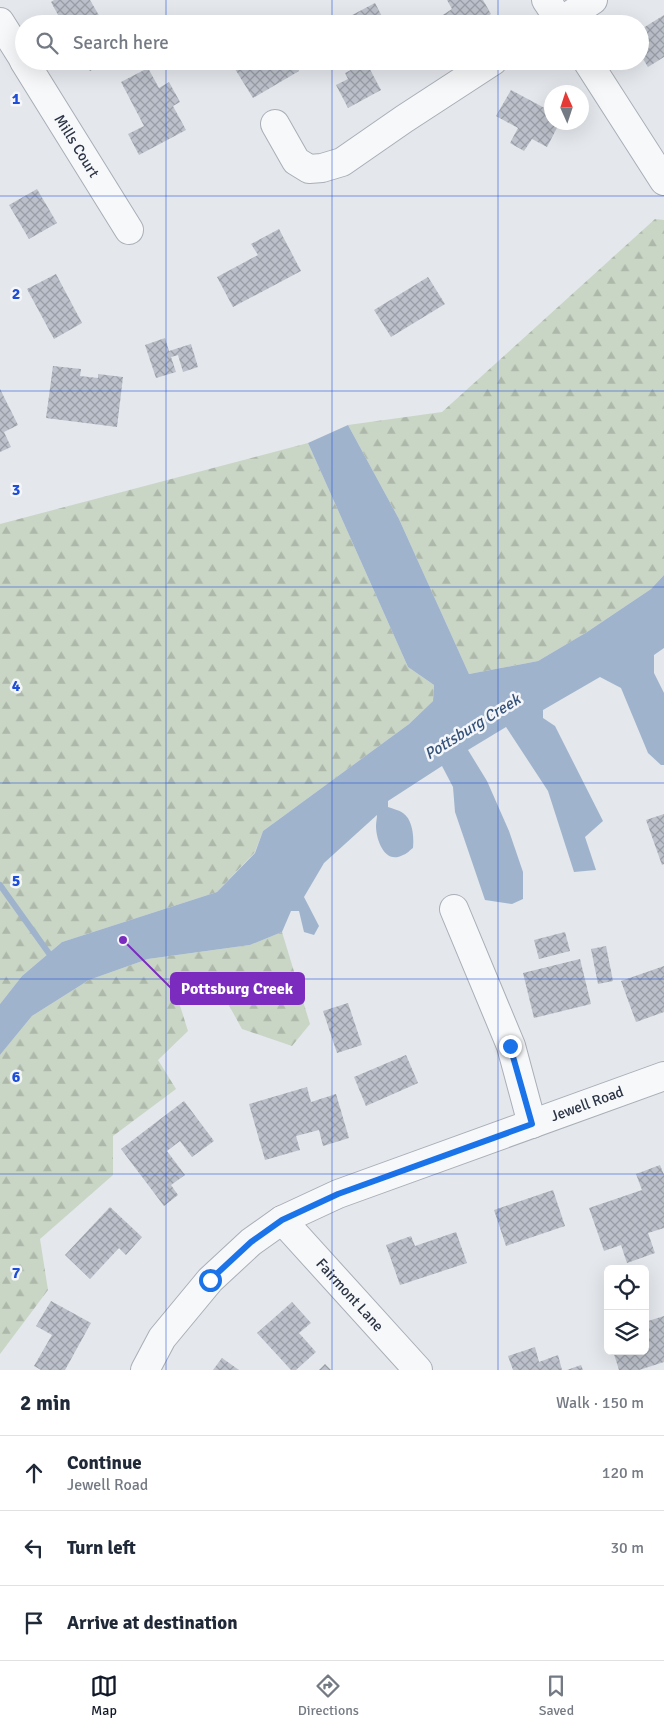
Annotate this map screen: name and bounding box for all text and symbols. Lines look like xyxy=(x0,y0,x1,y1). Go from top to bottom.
search box xyxy=(15,15,649,70)
icon: search xyxy=(33,29,61,57)
text: Search here xyxy=(73,31,169,55)
north arrow xyxy=(544,85,589,130)
text: 1 xyxy=(12,89,21,109)
street label: Mills Court xyxy=(50,111,103,181)
text: 2 xyxy=(12,284,20,304)
text: 3 xyxy=(12,480,20,500)
text: 4 xyxy=(12,676,21,696)
water label: Pottsburg Creek xyxy=(421,688,526,764)
text: 5 xyxy=(12,871,20,891)
callout: Pottsburg Creek xyxy=(171,973,304,1004)
text: Pottsburg Creek xyxy=(181,979,294,999)
route end xyxy=(499,1035,522,1058)
text: 6 xyxy=(12,1067,21,1087)
street label: Jewell Road xyxy=(548,1082,626,1125)
street label: Fairmont Lane xyxy=(312,1255,387,1335)
text: 7 xyxy=(12,1263,21,1283)
map controls xyxy=(604,1265,649,1355)
button: locate xyxy=(604,1265,649,1310)
route start xyxy=(199,1269,222,1292)
button: layers xyxy=(604,1310,649,1355)
text: 2 min xyxy=(20,1390,71,1416)
text: Walk · 150 m xyxy=(556,1393,644,1413)
text: Continue xyxy=(67,1451,142,1475)
icon: ahead xyxy=(20,1459,48,1487)
text: 120 m xyxy=(602,1463,644,1483)
text: Jewell Road xyxy=(67,1475,148,1495)
icon: left xyxy=(20,1534,48,1562)
text: Turn left xyxy=(67,1536,136,1560)
text: 30 m xyxy=(610,1538,644,1558)
icon: arrive xyxy=(20,1609,48,1637)
text: Arrive at destination xyxy=(67,1611,238,1635)
tab: Map xyxy=(90,1672,118,1719)
tab: Directions xyxy=(298,1672,359,1719)
tab: Saved xyxy=(539,1672,574,1719)

